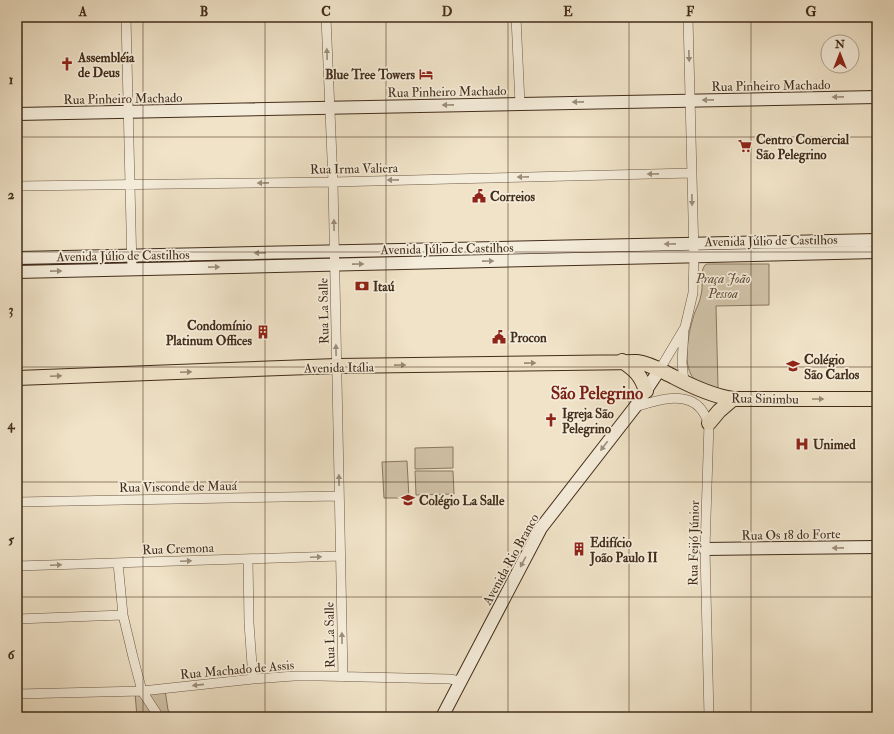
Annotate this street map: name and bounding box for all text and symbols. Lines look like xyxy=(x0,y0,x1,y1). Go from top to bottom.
text: A xyxy=(78,4,88,20)
text: B xyxy=(200,4,208,20)
text: C xyxy=(321,4,331,20)
text: D xyxy=(442,4,453,20)
text: E xyxy=(563,4,573,20)
text: F xyxy=(686,4,695,20)
text: G xyxy=(806,4,817,20)
north arrow xyxy=(820,34,860,74)
text: N xyxy=(834,38,846,51)
one-way arrow xyxy=(324,47,330,60)
place label: Assembléia de Deus xyxy=(77,50,135,81)
one-way arrow xyxy=(686,50,692,63)
church icon: Assembléia de Deus xyxy=(59,56,75,72)
hotel icon: Blue Tree Towers xyxy=(418,66,434,82)
place label: Blue Tree Towers xyxy=(325,67,416,83)
text: 1 xyxy=(9,72,14,88)
street label: Rua Pinheiro Machado xyxy=(711,77,831,95)
street label: Rua Pinheiro Machado xyxy=(387,83,507,101)
street label: Rua Pinheiro Machado xyxy=(63,90,183,108)
one-way arrow xyxy=(832,94,844,101)
one-way arrow xyxy=(701,97,714,103)
one-way arrow xyxy=(572,99,584,106)
one-way arrow xyxy=(441,102,454,108)
place label: Centro Comercial São Pelegrino xyxy=(756,132,850,164)
supermarket icon: Centro Comercial São Pelegrino xyxy=(737,138,753,154)
street label: Rua Irma Valiera xyxy=(310,160,399,178)
one-way arrow xyxy=(646,171,659,177)
one-way arrow xyxy=(516,174,529,180)
one-way arrow xyxy=(386,177,399,183)
one-way arrow xyxy=(256,180,269,186)
text: 2 xyxy=(8,187,15,203)
public building icon: Correios xyxy=(471,188,487,204)
place label: Correios xyxy=(490,189,536,205)
one-way arrow xyxy=(689,194,695,207)
one-way arrow xyxy=(331,218,337,231)
street label: Avenida Júlio de Castilhos xyxy=(703,232,838,250)
street label: Avenida Júlio de Castilhos xyxy=(379,240,514,258)
one-way arrow xyxy=(664,241,676,248)
street label: Avenida Júlio de Castilhos xyxy=(55,247,190,265)
one-way arrow xyxy=(253,250,266,256)
one-way arrow xyxy=(482,258,495,264)
one-way arrow xyxy=(352,261,365,267)
one-way arrow xyxy=(208,264,221,270)
one-way arrow xyxy=(50,268,63,274)
park label: Praça João Pessoa xyxy=(695,271,751,302)
street label: Rua La Salle xyxy=(315,277,333,344)
bank icon: Itaú xyxy=(354,278,370,294)
place label: Itaú xyxy=(373,279,395,295)
text: 3 xyxy=(9,302,14,318)
place label: Condomínio Platinum Offices xyxy=(166,318,253,349)
building icon: Condomínio Platinum Offices xyxy=(255,324,271,340)
public building icon: Procon xyxy=(491,329,507,345)
place label: Procon xyxy=(510,330,547,346)
one-way arrow xyxy=(333,343,339,356)
place label: Colégio São Carlos xyxy=(804,352,860,383)
school or university icon: Colégio São Carlos xyxy=(785,358,801,374)
street label: Avenida Itália xyxy=(303,359,375,377)
one-way arrow xyxy=(524,360,537,366)
one-way arrow xyxy=(394,362,407,368)
one-way arrow xyxy=(180,369,193,375)
one-way arrow xyxy=(50,373,62,380)
district label: São Pelegrino xyxy=(551,383,643,405)
street label: Rua Sinimbu xyxy=(731,390,799,408)
one-way arrow xyxy=(812,396,825,402)
place label: Igreja São Pelegrino xyxy=(562,406,615,438)
church icon: Igreja São Pelegrino xyxy=(543,412,559,428)
text: 4 xyxy=(6,417,15,433)
hospital icon: Unimed xyxy=(794,436,810,452)
place label: Unimed xyxy=(813,437,856,453)
one-way arrow xyxy=(600,441,608,452)
one-way arrow xyxy=(336,473,342,486)
street label: Rua Visconde de Mauá xyxy=(119,478,238,496)
school or university icon: Colégio La Salle xyxy=(400,492,416,508)
place label: Colégio La Salle xyxy=(419,493,505,510)
street label: Rua Feijó Júnior xyxy=(685,500,703,586)
street label: Avenida Rio Branco xyxy=(479,511,543,609)
street label: Rua Os 18 do Forte xyxy=(741,526,841,544)
text: 5 xyxy=(8,532,14,548)
place label: Edifício João Paulo II xyxy=(589,535,658,567)
street label: Rua Cremona xyxy=(142,540,215,558)
building icon: Edifício João Paulo II xyxy=(571,541,587,557)
one-way arrow xyxy=(831,545,844,551)
one-way arrow xyxy=(310,554,323,560)
one-way arrow xyxy=(520,557,526,568)
one-way arrow xyxy=(180,558,193,564)
one-way arrow xyxy=(50,562,63,568)
street label: Rua La Salle xyxy=(321,601,339,668)
one-way arrow xyxy=(339,631,345,644)
text: 6 xyxy=(8,647,16,663)
street label: Rua Machado de Assis xyxy=(179,657,295,683)
one-way arrow xyxy=(192,681,204,688)

